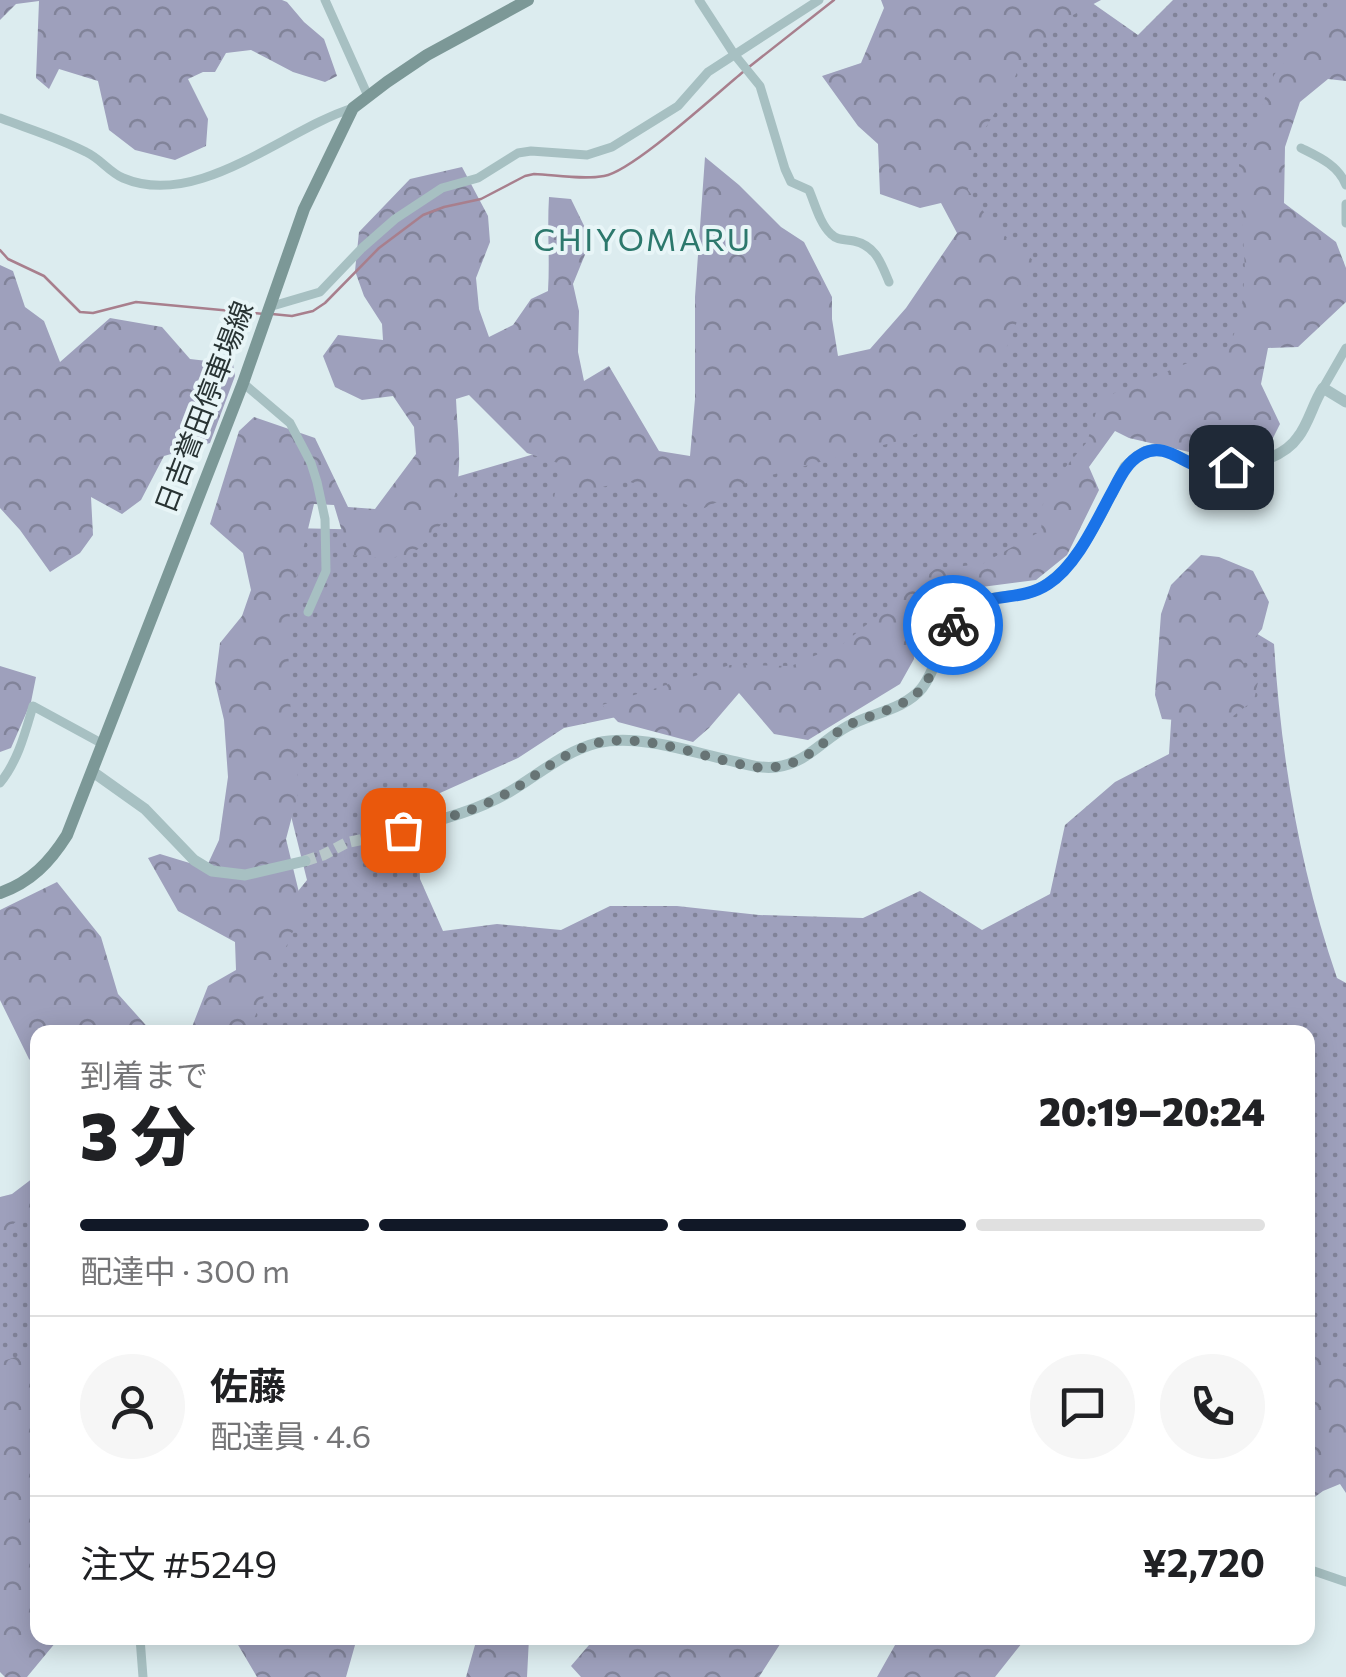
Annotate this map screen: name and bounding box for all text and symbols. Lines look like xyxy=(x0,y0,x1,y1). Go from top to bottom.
district label: CHIYOMARU xyxy=(533,218,753,258)
street label: 日吉誉田停車場線 xyxy=(147,296,259,517)
pin xyxy=(1189,425,1274,510)
icon: home xyxy=(1204,440,1259,495)
courier xyxy=(903,575,1003,675)
icon: bike xyxy=(926,598,981,653)
pin xyxy=(361,788,446,873)
icon: bag xyxy=(376,803,431,858)
text: 到着まで xyxy=(80,1054,208,1094)
text: 20:19–20:24 xyxy=(1039,1087,1265,1134)
text: 3 分 xyxy=(80,1094,196,1173)
text: 配達中 · 300 m xyxy=(80,1250,290,1290)
button: person xyxy=(80,1354,185,1459)
button: chat xyxy=(1030,1354,1135,1459)
button: phone xyxy=(1160,1354,1265,1459)
text: 佐藤 xyxy=(210,1361,286,1408)
text: 配達員 · 4.6 xyxy=(210,1415,371,1455)
text: ¥2,720 xyxy=(1142,1538,1265,1585)
text: 注文 #5249 xyxy=(80,1539,277,1586)

